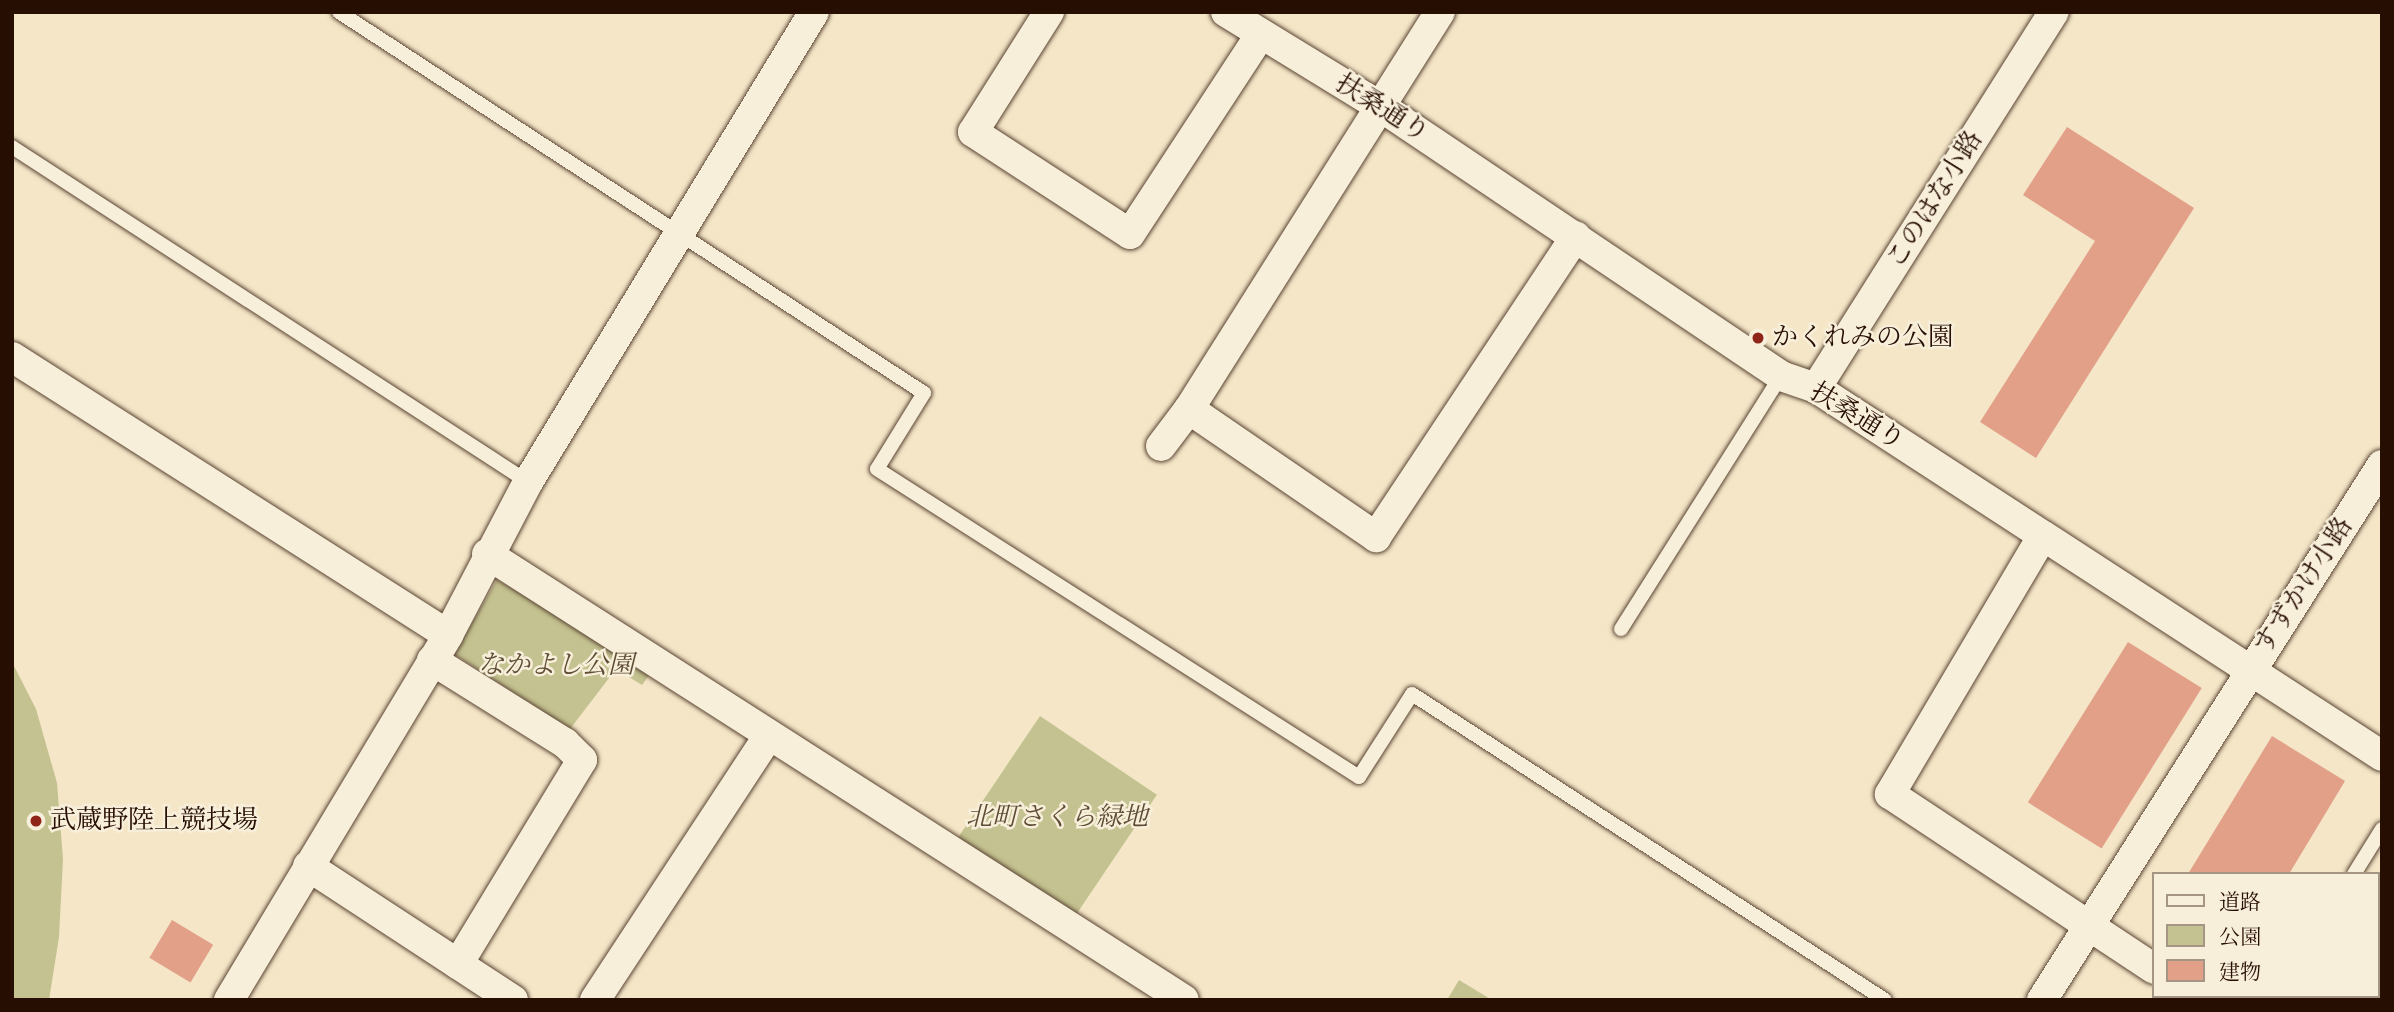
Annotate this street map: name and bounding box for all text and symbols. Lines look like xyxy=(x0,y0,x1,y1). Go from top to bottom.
street label: 扶桑通り xyxy=(1330,68,1434,150)
street label: このはな小路 xyxy=(1880,126,1990,274)
place label: かくれみの公園 xyxy=(1772,322,1954,354)
marker: かくれみの公園 xyxy=(1750,330,1766,346)
street label: 扶桑通り xyxy=(1804,377,1910,457)
street label: すずかけ小路 xyxy=(2248,512,2360,660)
park label: なかよし公園 xyxy=(478,650,634,682)
park label: 北町さくら緑地 xyxy=(966,802,1148,834)
place label: 武蔵野陸上競技場 xyxy=(50,805,258,837)
marker: 武蔵野陸上競技場 xyxy=(28,813,44,829)
legend xyxy=(2152,872,2380,998)
text: 道路 xyxy=(2219,890,2261,917)
text: 公園 xyxy=(2219,925,2261,952)
text: 建物 xyxy=(2219,960,2261,987)

